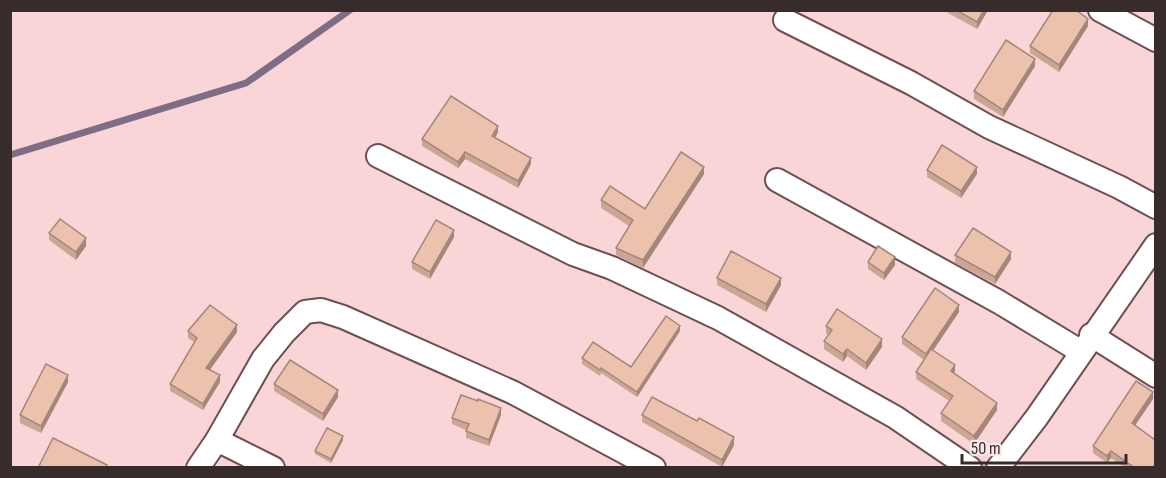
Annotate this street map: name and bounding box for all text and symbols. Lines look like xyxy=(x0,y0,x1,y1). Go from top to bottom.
scale bar xyxy=(962,427,1126,465)
text: 50 m xyxy=(971,438,1001,459)

